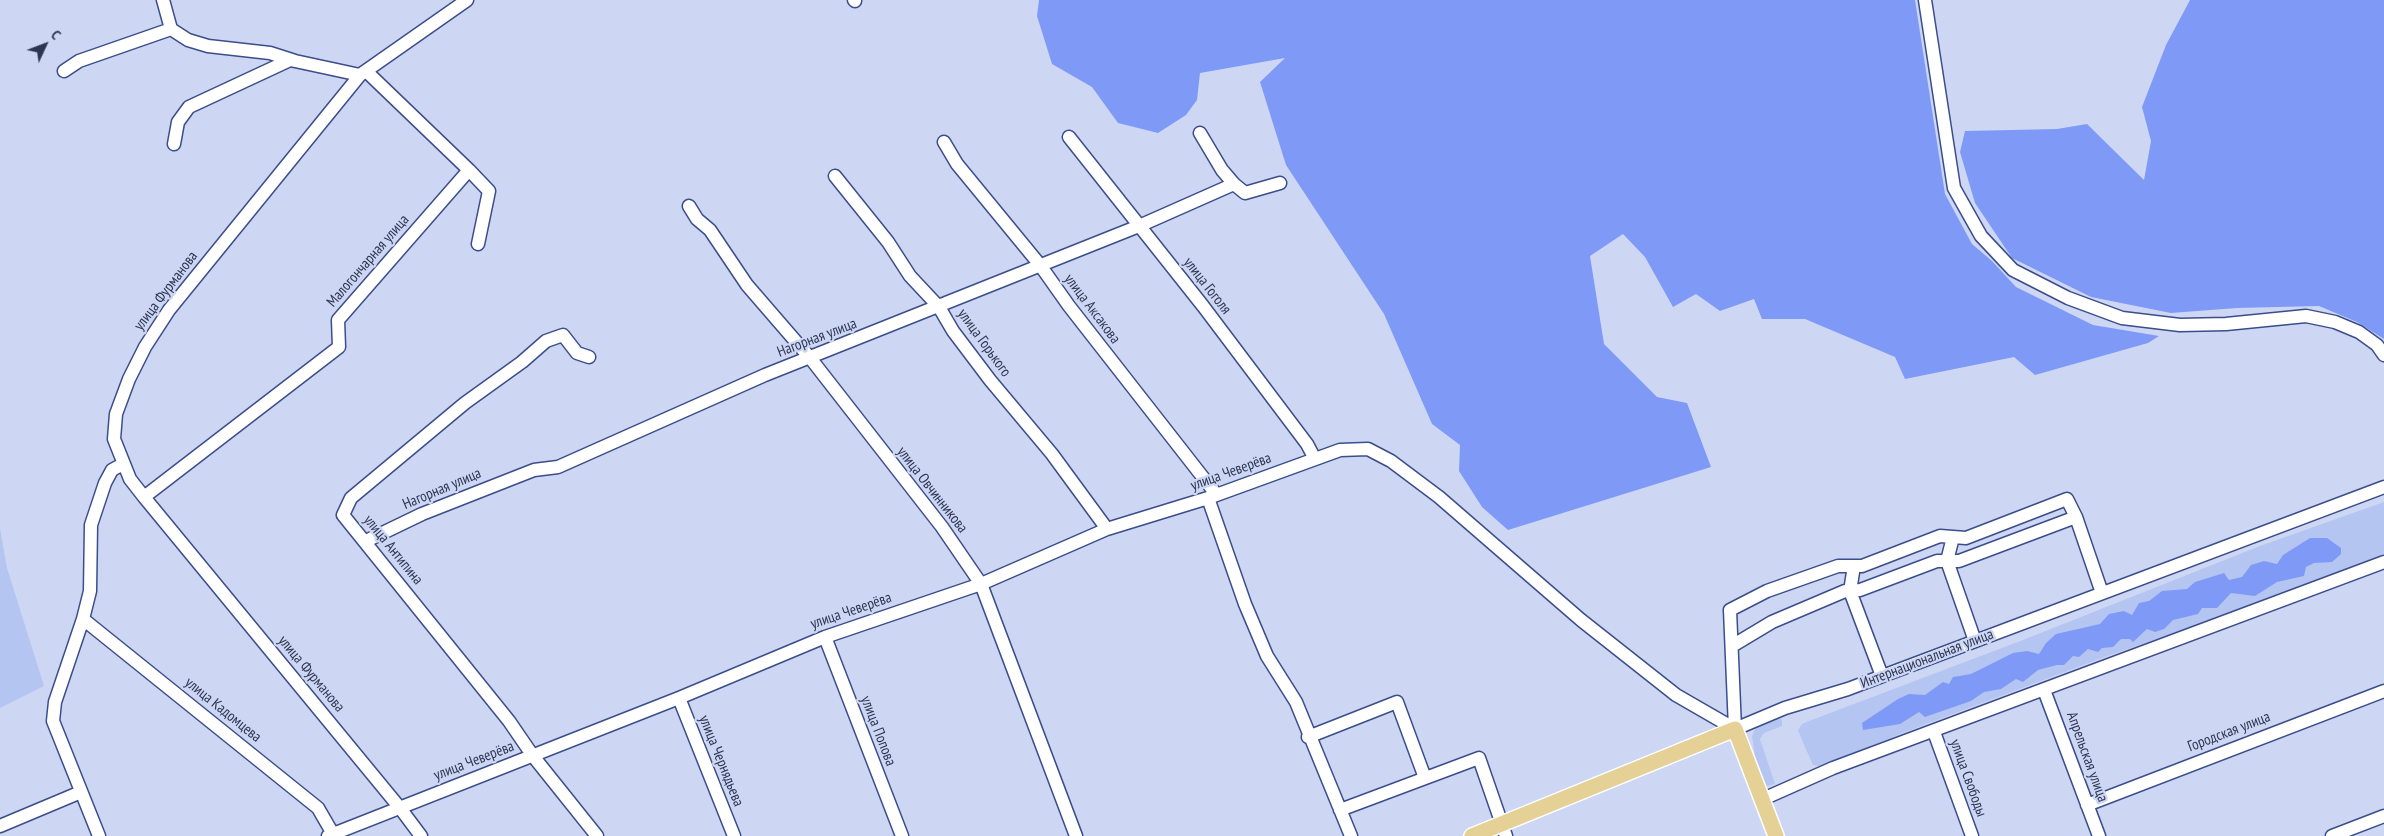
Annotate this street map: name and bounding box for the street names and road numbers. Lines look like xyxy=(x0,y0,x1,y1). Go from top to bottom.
street label: Малогончарная улица xyxy=(323,211,413,311)
street label: улица Фурманова xyxy=(130,248,202,334)
street label: улица Гоголя xyxy=(1179,254,1235,318)
street label: улица Аксакова xyxy=(1060,271,1124,347)
street label: улица Горького xyxy=(953,306,1015,380)
street label: Нагорная улица xyxy=(775,315,859,361)
street label: улица Овчинникова xyxy=(893,443,971,537)
street label: улица Чеверёва xyxy=(1188,449,1274,495)
street label: Нагорная улица xyxy=(400,464,484,514)
street label: улица Антипина xyxy=(359,512,427,588)
street label: улица Чеверёва xyxy=(808,589,894,633)
street label: Интернациональная улица xyxy=(1858,625,1996,693)
street label: улица Фурманова xyxy=(274,632,348,716)
street label: улица Кадомцева xyxy=(181,674,265,746)
street label: улица Попова xyxy=(856,694,900,768)
street label: Городская улица xyxy=(2185,708,2273,756)
street label: Апрельская улица xyxy=(2062,709,2112,805)
street label: улица Чернядьева xyxy=(695,713,747,809)
street label: улица Чеверёва xyxy=(431,737,517,785)
street label: улица Свободы xyxy=(1946,737,1990,819)

